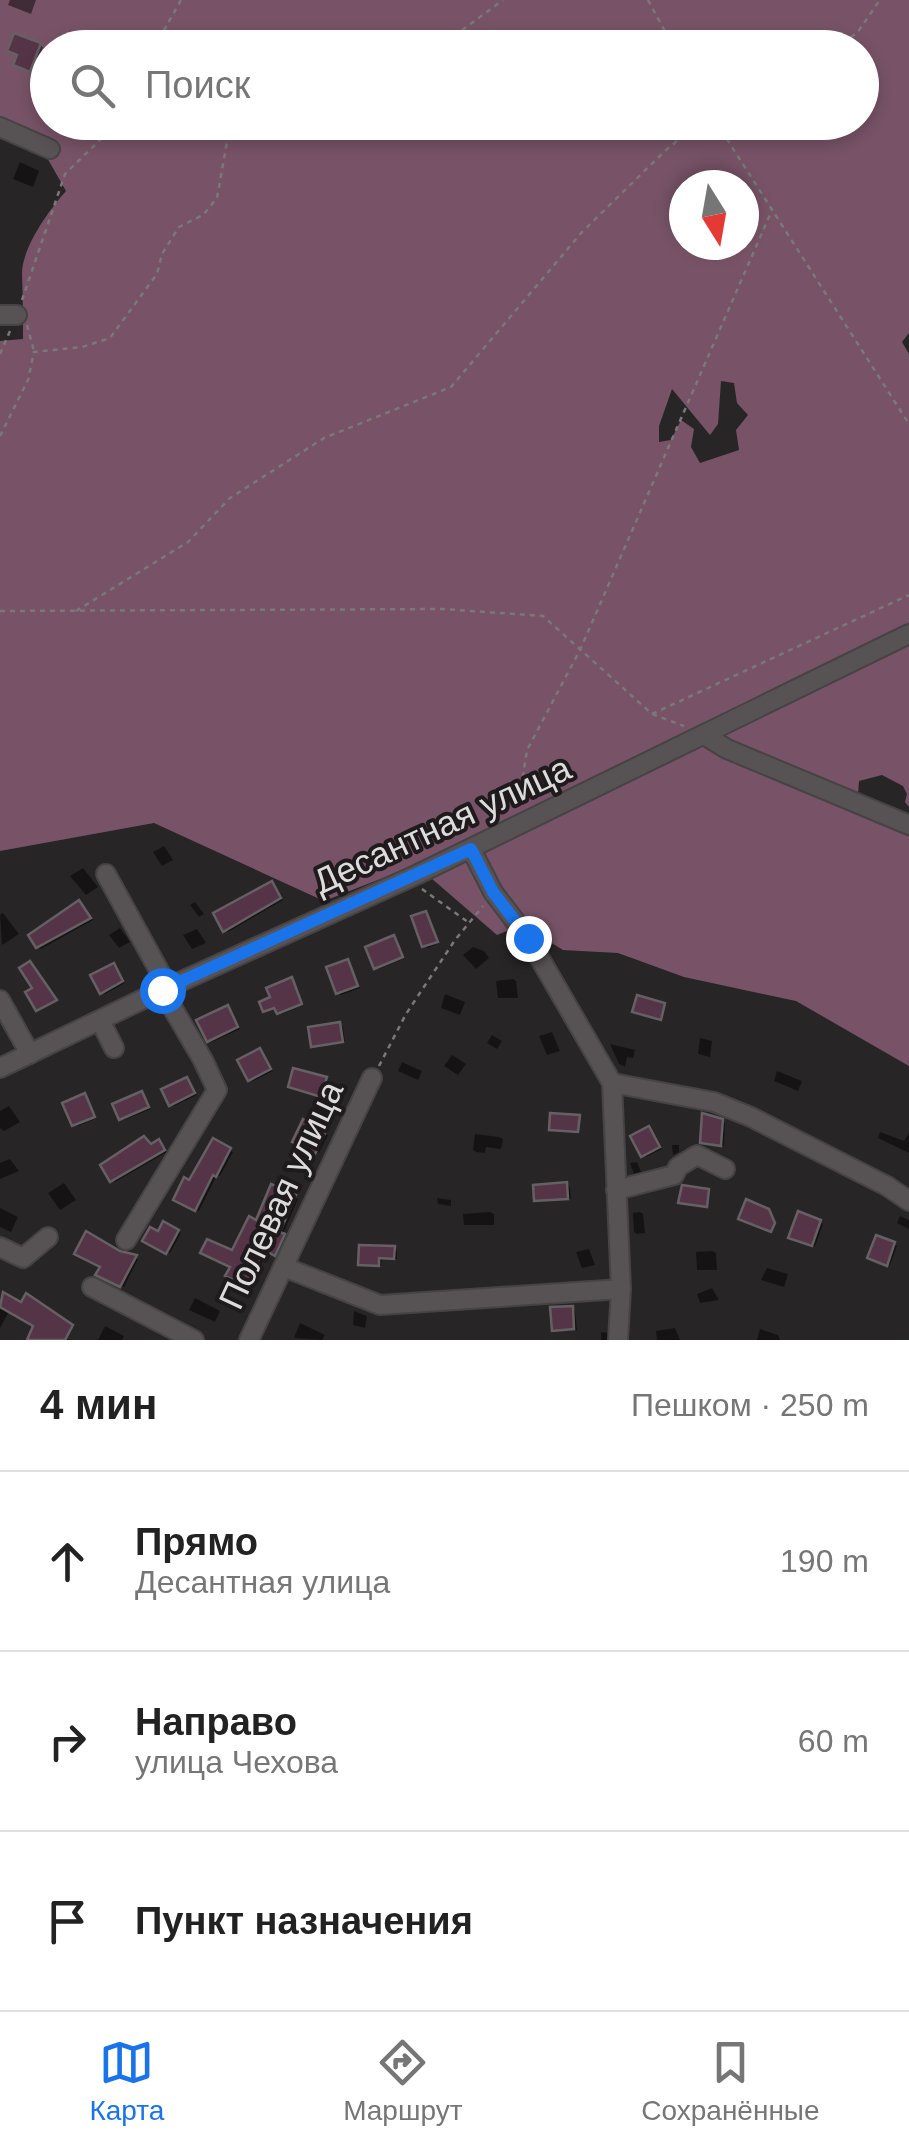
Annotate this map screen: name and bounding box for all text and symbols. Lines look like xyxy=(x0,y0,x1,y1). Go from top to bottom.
search box xyxy=(30,30,879,140)
icon: search xyxy=(65,58,120,113)
text: Поиск xyxy=(145,64,250,106)
north arrow xyxy=(669,170,759,260)
street label: Десантная улица xyxy=(307,748,577,901)
route end xyxy=(506,916,552,962)
route start xyxy=(140,968,186,1014)
street label: Полевая улица xyxy=(211,1074,350,1315)
text: 4 мин xyxy=(40,1381,157,1428)
text: Пешком · 250 m xyxy=(631,1387,869,1423)
text: Прямо xyxy=(135,1521,258,1563)
icon: ahead xyxy=(40,1534,95,1589)
text: 190 m xyxy=(780,1543,869,1579)
text: Десантная улица xyxy=(135,1564,390,1600)
text: Направо xyxy=(135,1701,297,1743)
icon: right xyxy=(40,1714,95,1769)
text: 60 m xyxy=(798,1723,869,1759)
text: улица Чехова xyxy=(135,1744,338,1780)
icon: arrive xyxy=(40,1894,95,1949)
text: Пункт назначения xyxy=(135,1900,473,1942)
tab: Карта xyxy=(89,2035,164,2127)
tab: Маршрут xyxy=(343,2035,462,2127)
tab: Сохранённые xyxy=(641,2035,820,2127)

